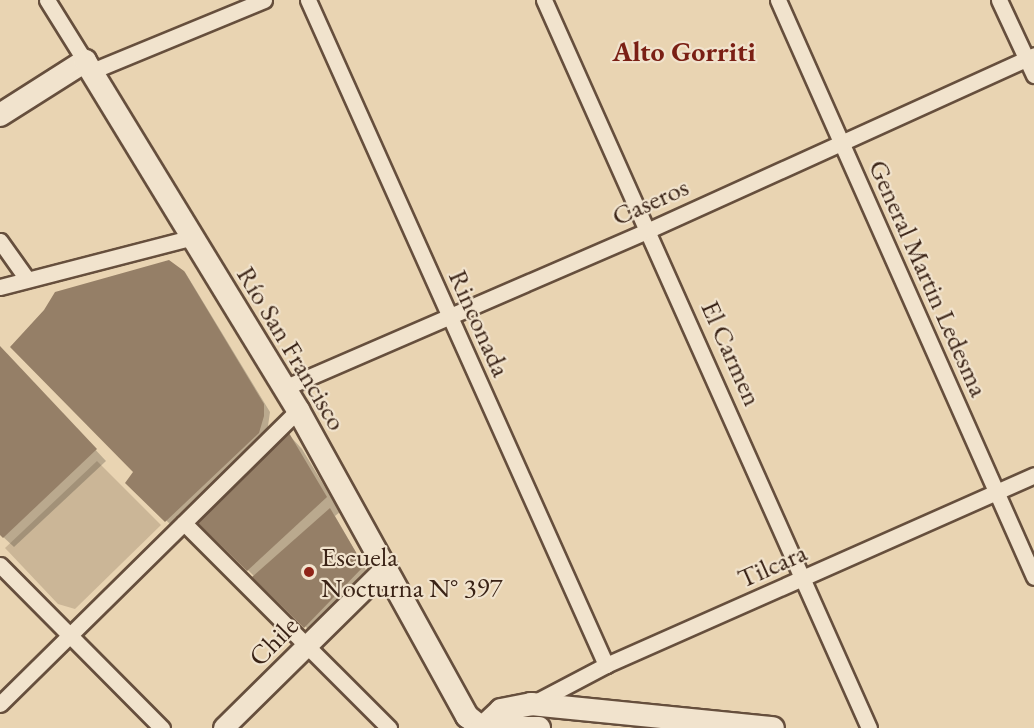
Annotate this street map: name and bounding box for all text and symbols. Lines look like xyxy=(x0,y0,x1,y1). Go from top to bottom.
district label: Alto Gorriti xyxy=(612,34,756,68)
street label: General Martin Ledesma xyxy=(862,155,996,401)
street label: Caseros xyxy=(607,170,693,232)
street label: Río San Francisco xyxy=(230,260,354,436)
street label: Rinconada xyxy=(442,265,518,381)
street label: El Carmen xyxy=(694,295,770,411)
street label: Tilcara xyxy=(732,535,812,595)
place label: Escuela Nocturna N° 397 xyxy=(321,540,502,603)
marker: Escuela Nocturna N° 397 xyxy=(302,565,316,579)
street label: Chile xyxy=(241,609,305,673)

